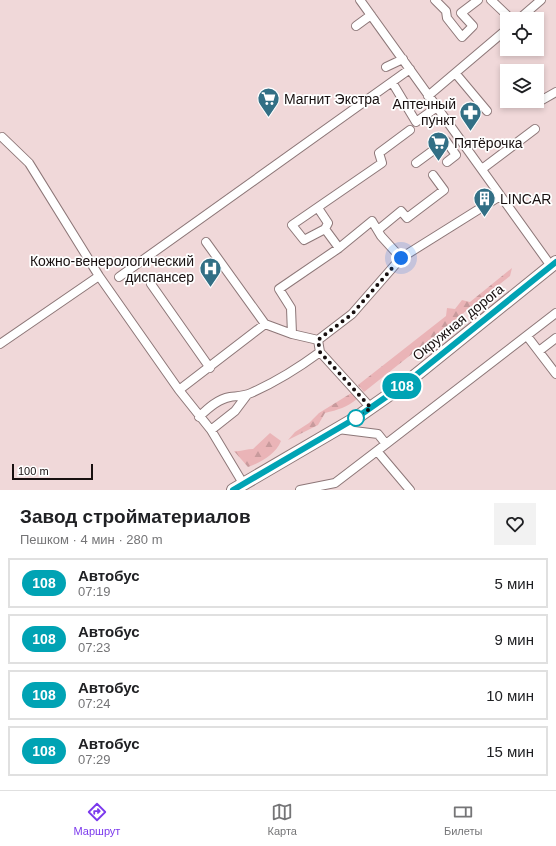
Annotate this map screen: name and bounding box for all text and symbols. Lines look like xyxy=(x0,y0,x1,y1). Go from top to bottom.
map controls xyxy=(500,12,544,108)
button: locate xyxy=(500,12,544,56)
button: layers xyxy=(500,64,544,108)
supermarket icon: Магнит Экстра xyxy=(255,86,281,119)
place label: Магнит Экстра xyxy=(284,91,380,107)
place label: Аптечный пункт xyxy=(393,96,457,128)
pharmacy icon: Аптечный пункт xyxy=(458,99,484,132)
supermarket icon: Пятёрочка xyxy=(426,130,452,163)
place label: Пятёрочка xyxy=(454,135,523,151)
building icon: LINCAR xyxy=(471,186,497,219)
place label: LINCAR xyxy=(500,191,551,207)
your location xyxy=(391,248,411,268)
place label: Кожно-венерологический диспансер xyxy=(30,253,194,285)
hospital icon: Кожно-венерологический диспансер xyxy=(197,256,223,289)
street label: Окружная дорога xyxy=(409,280,507,364)
line badge: 108 xyxy=(379,373,425,399)
text: 108 xyxy=(390,378,414,394)
unlabelled marker xyxy=(347,409,365,427)
scale bar xyxy=(12,462,93,481)
text: 100 m xyxy=(18,465,49,477)
button: heart xyxy=(494,503,536,545)
text: Завод стройматериалов xyxy=(20,506,251,527)
text: Пешком · 4 мин · 280 m xyxy=(20,532,162,547)
text: Автобус xyxy=(78,567,140,584)
text: 108 xyxy=(32,575,56,591)
text: 5 мин xyxy=(495,575,534,592)
text: 07:19 xyxy=(78,584,111,599)
text: Автобус xyxy=(78,623,140,640)
text: 108 xyxy=(32,631,56,647)
text: 9 мин xyxy=(495,631,534,648)
text: 07:23 xyxy=(78,640,111,655)
text: Автобус xyxy=(78,679,140,696)
text: 108 xyxy=(32,687,56,703)
text: 10 мин xyxy=(486,687,534,704)
text: 07:24 xyxy=(78,696,111,711)
text: Автобус xyxy=(78,735,140,752)
text: 108 xyxy=(32,743,56,759)
text: 15 мин xyxy=(486,743,534,760)
text: 07:29 xyxy=(78,752,111,767)
tab: Маршрут xyxy=(74,801,120,837)
tab: Карта xyxy=(267,801,297,837)
tab: Билеты xyxy=(444,801,482,837)

